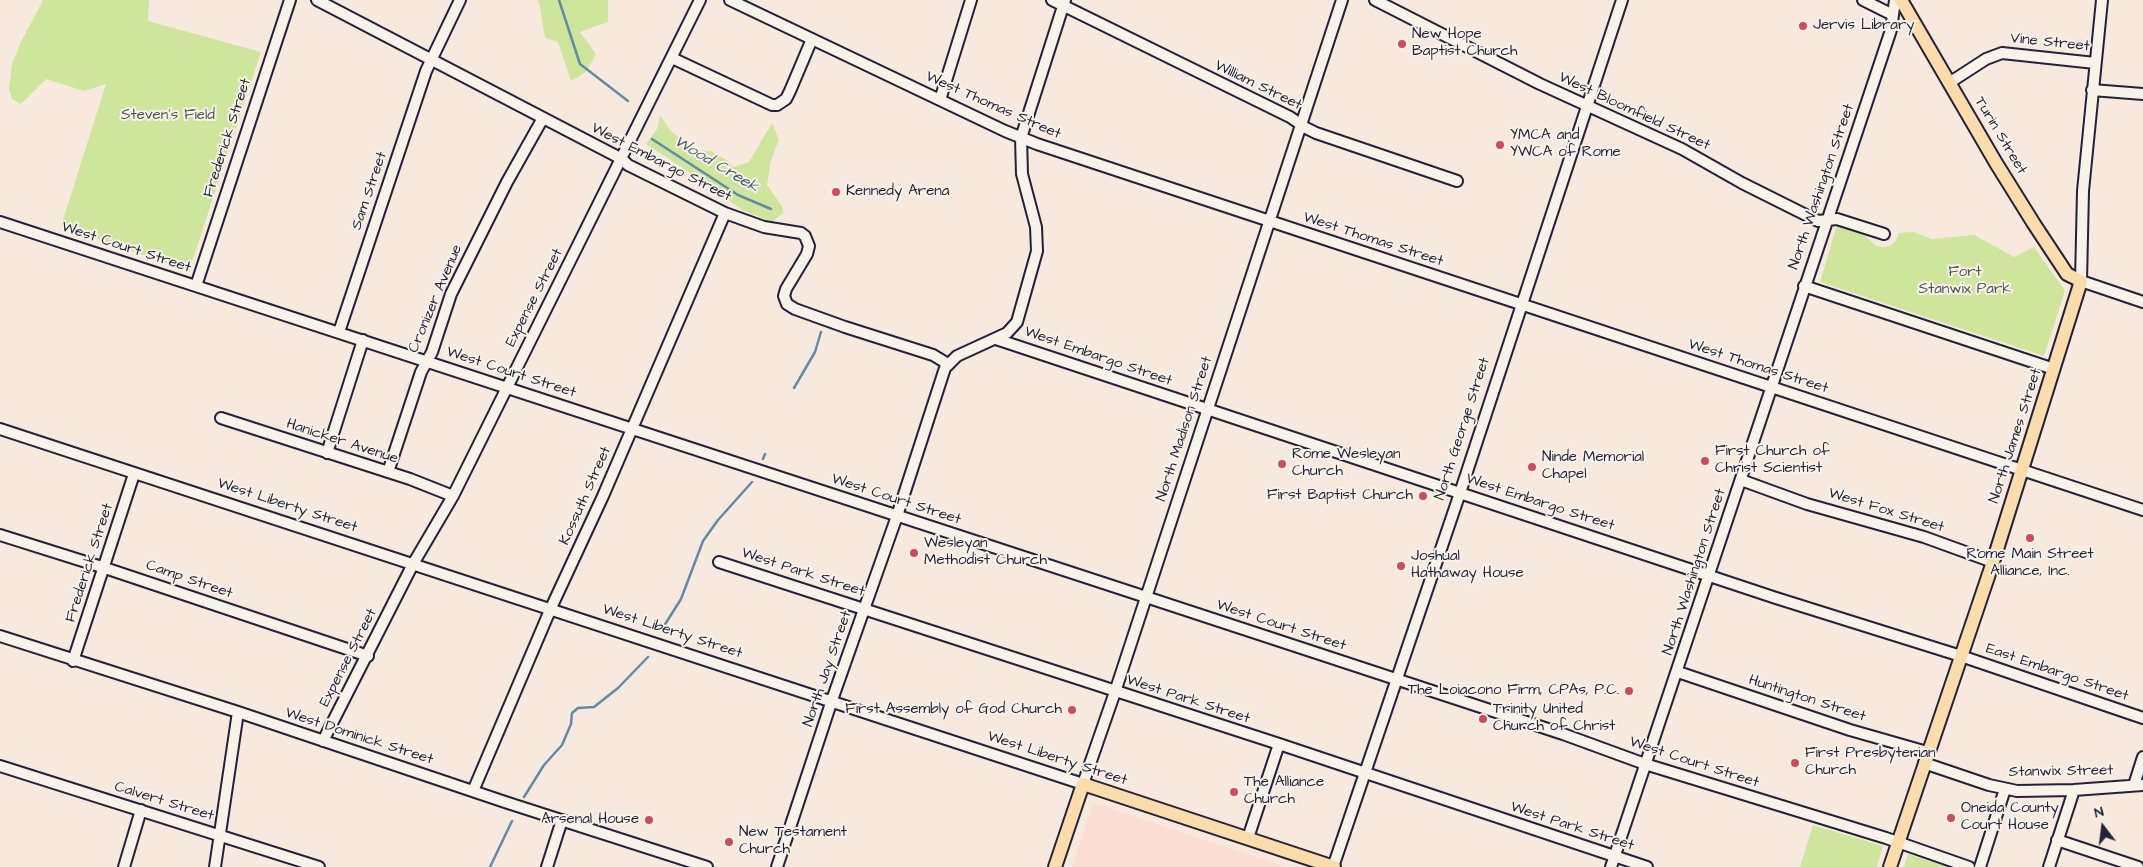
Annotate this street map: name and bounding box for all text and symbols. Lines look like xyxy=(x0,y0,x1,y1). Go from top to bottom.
place label: Jervis Library xyxy=(1813,17,1914,35)
marker: Jervis Library xyxy=(1797,20,1809,32)
place label: New Hope Baptist Church xyxy=(1412,26,1517,61)
street label: Vine Street xyxy=(2009,30,2091,56)
marker: New Hope Baptist Church xyxy=(1396,38,1408,50)
street label: William Street xyxy=(1211,57,1305,115)
street label: West Thomas Street xyxy=(923,68,1063,144)
street label: West Bloomfield Street xyxy=(1555,69,1713,155)
street label: Frederick Street xyxy=(200,76,256,200)
street label: Turin Street xyxy=(1970,94,2030,178)
street label: North Washington Street xyxy=(1785,102,1859,272)
park label: Steven's Field xyxy=(121,107,215,125)
street label: West Embargo Street xyxy=(588,120,734,206)
place label: YMCA and YWCA of Rome xyxy=(1510,127,1621,162)
water label: Wood Creek xyxy=(670,132,762,198)
marker: YMCA and YWCA of Rome xyxy=(1494,139,1506,151)
street label: Sam Street xyxy=(348,150,392,232)
place label: Kennedy Arena xyxy=(846,183,949,201)
marker: Kennedy Arena xyxy=(830,186,842,198)
street label: West Thomas Street xyxy=(1301,209,1445,271)
street label: West Court Street xyxy=(59,219,193,277)
street label: Cronizer Avenue xyxy=(405,242,467,356)
street label: Expense Street xyxy=(503,246,567,350)
park label: Fort Stanwix Park xyxy=(1919,264,2011,299)
street label: West Embargo Street xyxy=(1022,323,1174,391)
street label: West Thomas Street xyxy=(1686,336,1830,398)
street label: West Court Street xyxy=(444,344,578,402)
street label: North Madison Street xyxy=(1153,354,1217,504)
street label: North George Street xyxy=(1431,355,1495,503)
street label: North James Street xyxy=(1986,366,2046,506)
street label: Hanicker Avenue xyxy=(284,415,400,469)
place label: First Church of Christ Scientist xyxy=(1715,443,1830,478)
street label: Kossuth Street xyxy=(556,444,616,548)
place label: Rome Wesleyan Church xyxy=(1292,446,1401,481)
place label: Ninde Memorial Chapel xyxy=(1542,449,1644,484)
marker: First Church of Christ Scientist xyxy=(1699,455,1711,467)
marker: Rome Wesleyan Church xyxy=(1276,458,1288,470)
marker: Ninde Memorial Chapel xyxy=(1526,461,1538,473)
street label: West Embargo Street xyxy=(1463,470,1617,536)
street label: West Court Street xyxy=(829,471,963,529)
street label: West Liberty Street xyxy=(215,475,359,537)
street label: West Fox Street xyxy=(1826,485,1946,537)
street label: North Washington Street xyxy=(1660,486,1730,658)
place label: First Baptist Church xyxy=(1267,487,1413,505)
marker: First Baptist Church xyxy=(1417,490,1429,502)
street label: Frederick Street xyxy=(62,501,118,625)
marker: Rome Main Street Alliance, Inc. xyxy=(2024,532,2036,544)
place label: Wesleyan Methodist Church xyxy=(924,535,1047,570)
street label: West Park Street xyxy=(739,545,867,601)
place label: Rome Main Street Alliance, Inc. xyxy=(1966,546,2094,581)
marker: Wesleyan Methodist Church xyxy=(908,547,920,559)
place label: Joshual Hathaway House xyxy=(1411,548,1524,583)
street label: Camp Street xyxy=(143,557,235,603)
marker: Joshual Hathaway House xyxy=(1395,560,1407,572)
street label: West Court Street xyxy=(1214,597,1348,655)
street label: West Liberty Street xyxy=(600,601,744,663)
street label: Expense Street xyxy=(317,606,381,710)
street label: North Jay Street xyxy=(800,609,856,729)
street label: East Embargo Street xyxy=(1983,640,2131,706)
street label: West Park Street xyxy=(1124,672,1252,728)
street label: Huntington Street xyxy=(1746,672,1868,726)
place label: The Loiacono Firm, CPAs, P.C. xyxy=(1408,682,1619,700)
marker: The Loiacono Firm, CPAs, P.C. xyxy=(1623,685,1635,697)
place label: First Assembly of God Church xyxy=(845,701,1062,719)
place label: Trinity United Church of Christ xyxy=(1493,701,1615,736)
marker: First Assembly of God Church xyxy=(1066,704,1078,716)
street label: West Dominick Street xyxy=(283,705,435,769)
marker: Trinity United Church of Christ xyxy=(1477,713,1489,725)
street label: West Liberty Street xyxy=(985,728,1129,790)
street label: West Court Street xyxy=(1627,734,1761,792)
place label: First Presbyterian Church xyxy=(1805,745,1936,780)
marker: First Presbyterian Church xyxy=(1789,757,1801,769)
street label: Stanwix Street xyxy=(2009,762,2113,782)
place label: The Alliance Church xyxy=(1244,774,1324,809)
street label: Calvert Street xyxy=(112,778,216,826)
marker: The Alliance Church xyxy=(1228,786,1240,798)
street label: West Park Street xyxy=(1508,799,1636,855)
place label: Oneida County Court House xyxy=(1961,800,2059,835)
north arrow xyxy=(2078,802,2128,852)
text: N xyxy=(2092,802,2106,823)
place label: Arsenal House xyxy=(541,811,639,829)
marker: Oneida County Court House xyxy=(1945,812,1957,824)
marker: Arsenal House xyxy=(643,814,655,826)
place label: New Testament Church xyxy=(739,824,847,859)
marker: New Testament Church xyxy=(723,836,735,848)

